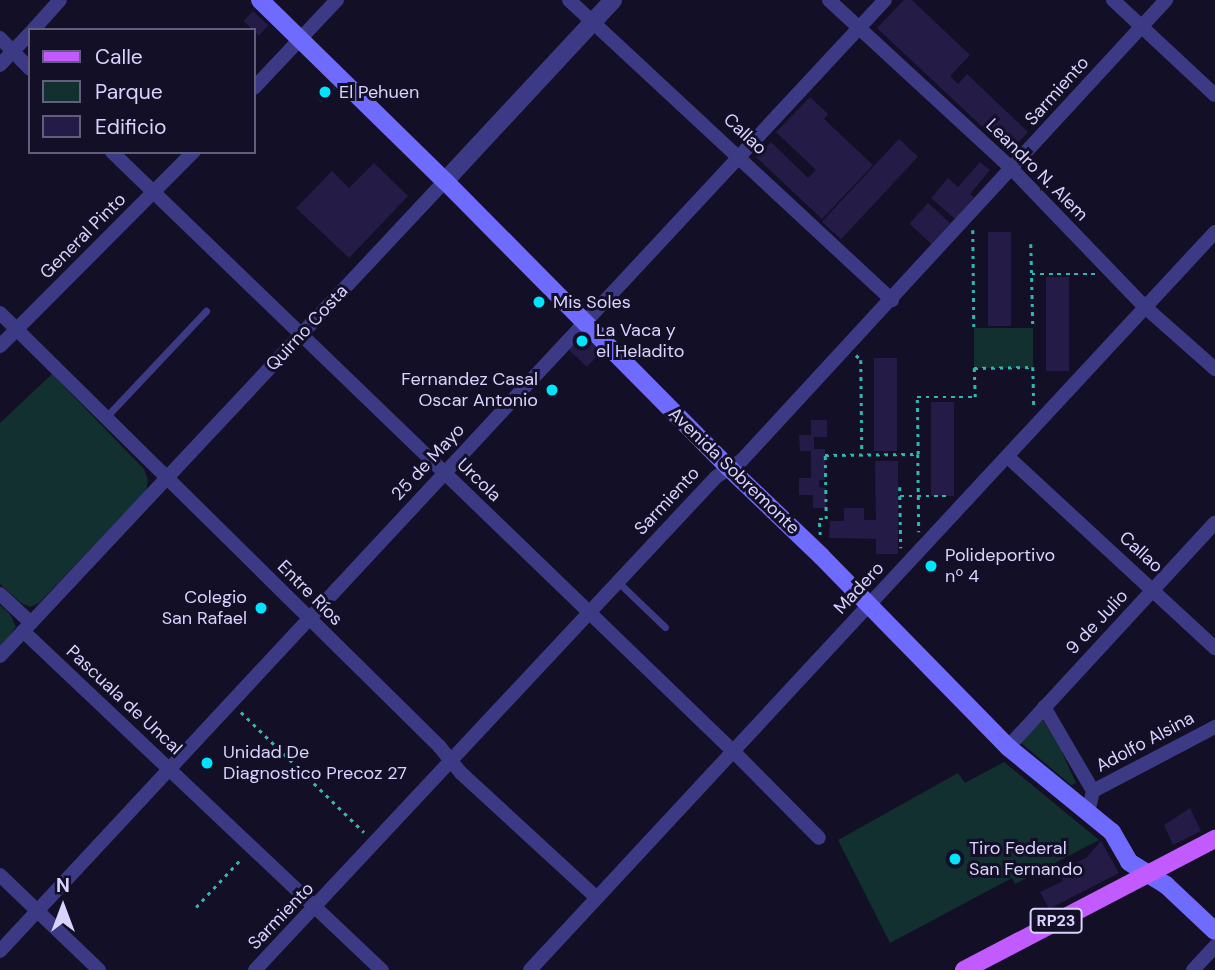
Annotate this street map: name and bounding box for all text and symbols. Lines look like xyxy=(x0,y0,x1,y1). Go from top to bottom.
legend xyxy=(28,28,256,154)
text: Calle xyxy=(95,43,143,71)
street label: Sarmiento xyxy=(1020,52,1094,130)
text: Parque xyxy=(95,78,163,106)
place label: El Pehuen xyxy=(339,81,419,103)
marker: El Pehuen xyxy=(317,84,333,100)
street label: Callao xyxy=(719,109,771,159)
text: Edificio xyxy=(95,113,166,141)
street label: Leandro N. Alem xyxy=(981,114,1093,226)
street label: General Pinto xyxy=(36,189,130,283)
street label: Quirno Costa xyxy=(262,280,352,376)
place label: Mis Soles xyxy=(553,291,631,313)
marker: Mis Soles xyxy=(531,294,547,310)
place label: La Vaca y el Heladito xyxy=(596,320,684,362)
marker: La Vaca y el Heladito xyxy=(574,333,590,349)
place label: Fernandez Casal Oscar Antonio xyxy=(401,369,538,412)
marker: Fernandez Casal Oscar Antonio xyxy=(544,382,560,398)
street label: Avenida Sobremonte xyxy=(664,403,804,539)
street label: 25 de Mayo xyxy=(387,419,469,505)
street label: Urcola xyxy=(452,454,506,506)
street label: Sarmiento xyxy=(630,462,704,540)
street label: Callao xyxy=(1115,527,1167,577)
place label: Polideportivo nº 4 xyxy=(945,545,1055,588)
street label: Entre Ríos xyxy=(273,556,347,630)
street label: Madero xyxy=(829,557,889,619)
marker: Polideportivo nº 4 xyxy=(923,558,939,574)
street label: 9 de Julio xyxy=(1062,585,1132,659)
place label: Colegio San Rafael xyxy=(162,587,247,630)
marker: Colegio San Rafael xyxy=(253,600,269,616)
street label: Pascuala de Uncal xyxy=(62,641,186,759)
street label: Adolfo Alsina xyxy=(1092,707,1198,777)
place label: Unidad De Diagnostico Precoz 27 xyxy=(223,742,407,784)
marker: Unidad De Diagnostico Precoz 27 xyxy=(197,753,217,773)
place label: Tiro Federal San Fernando xyxy=(969,838,1083,880)
marker: Tiro Federal San Fernando xyxy=(947,851,963,867)
north arrow xyxy=(28,872,98,942)
text: N xyxy=(56,873,70,898)
street label: Sarmiento xyxy=(244,878,318,954)
road number: RP23 xyxy=(1028,909,1084,934)

